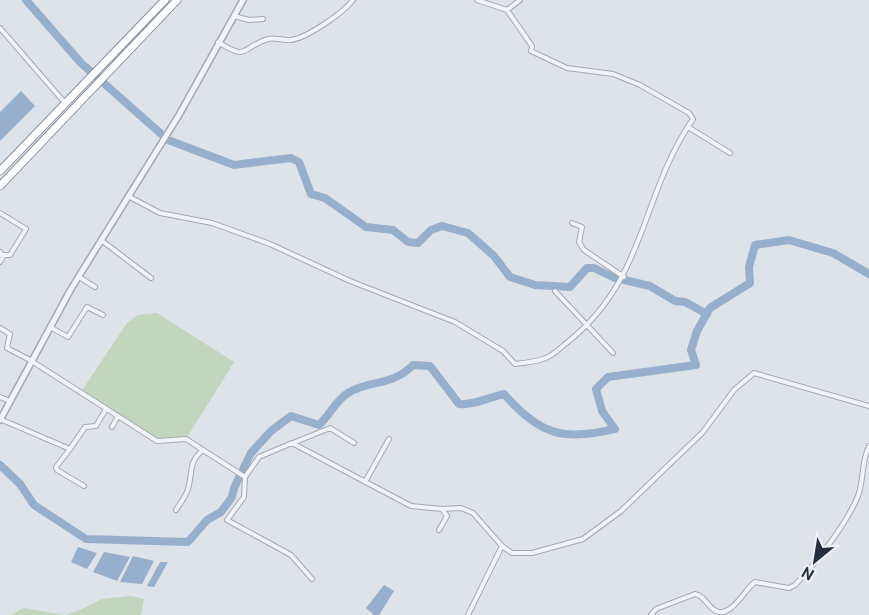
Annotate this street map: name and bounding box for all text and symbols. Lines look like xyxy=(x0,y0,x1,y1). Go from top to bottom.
north arrow xyxy=(785,531,845,591)
text: N xyxy=(798,563,817,585)

